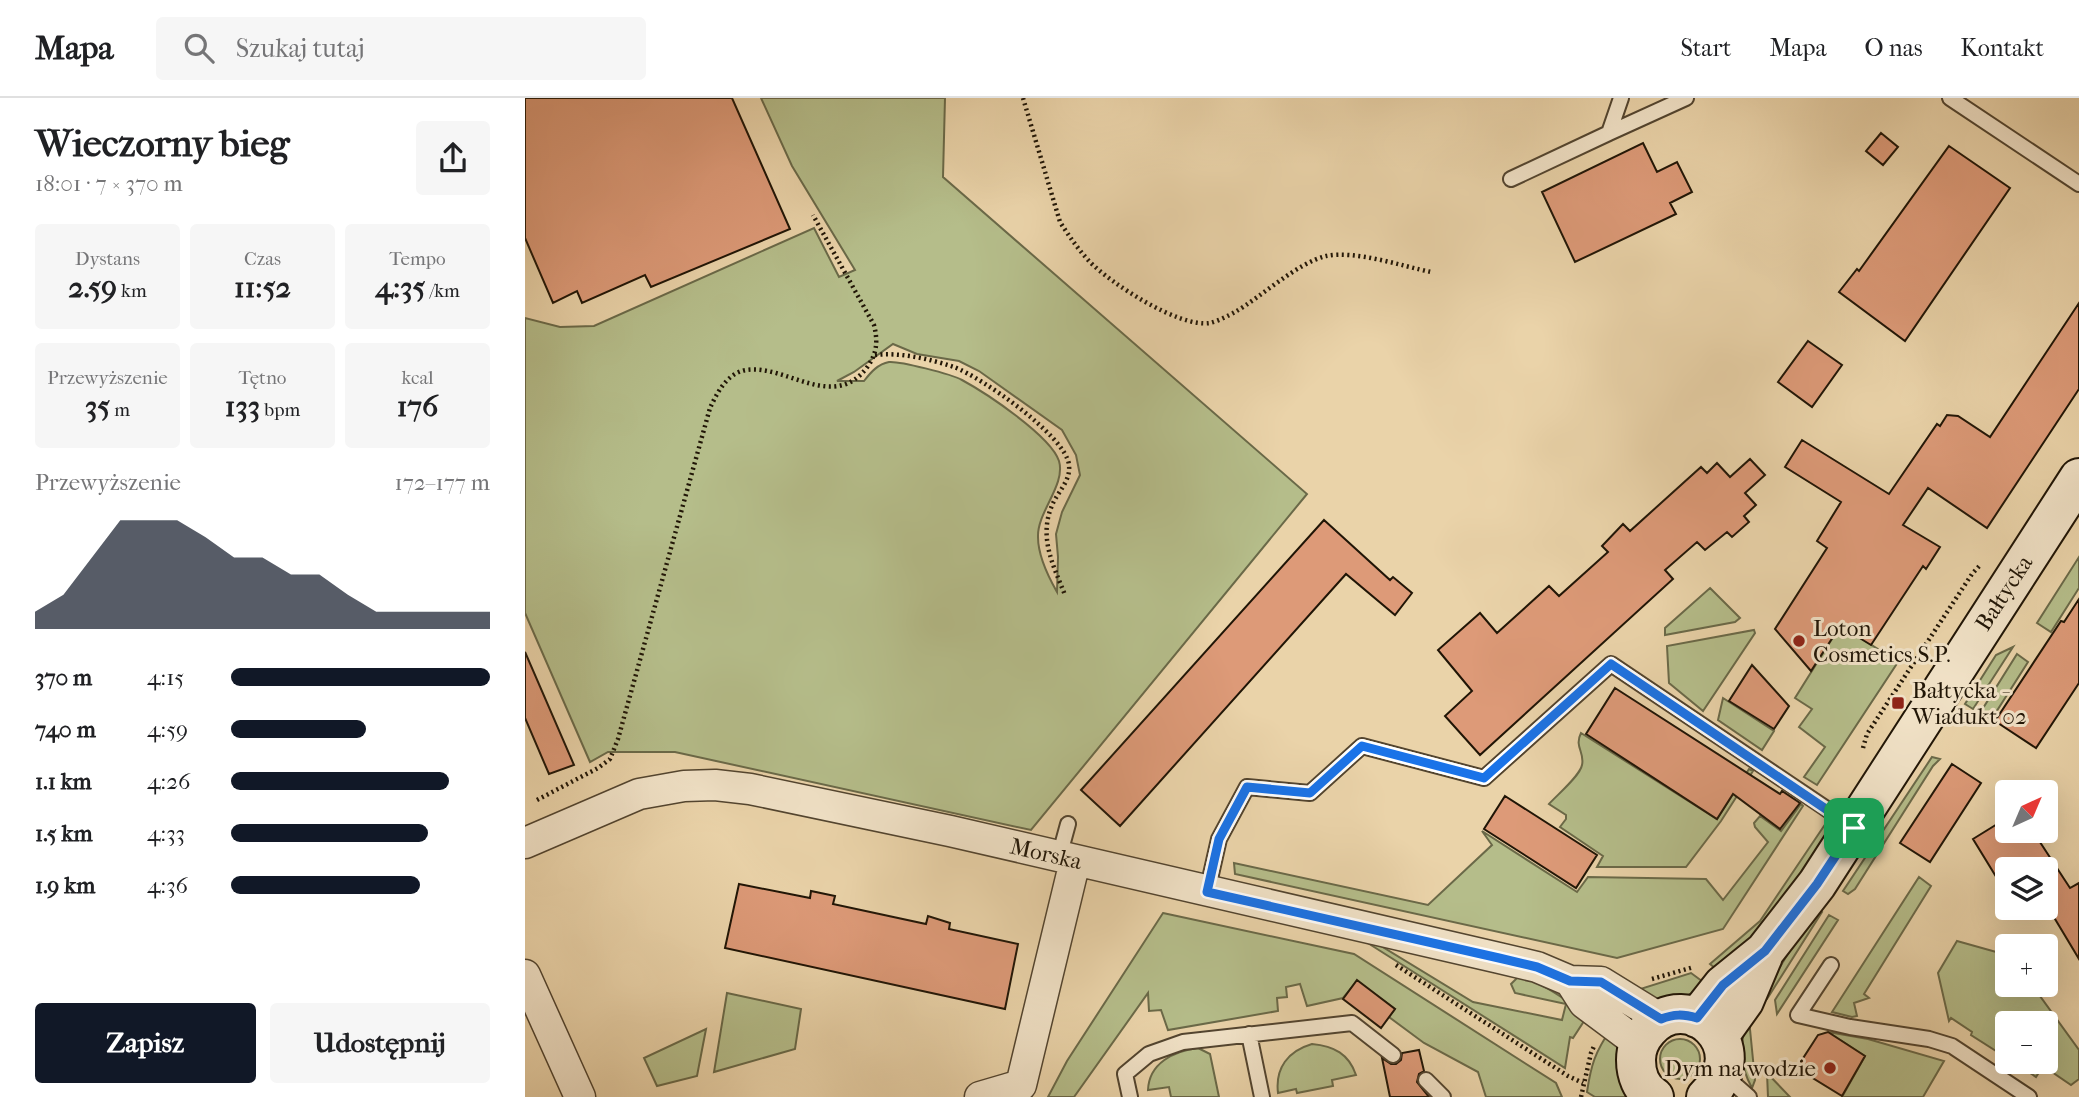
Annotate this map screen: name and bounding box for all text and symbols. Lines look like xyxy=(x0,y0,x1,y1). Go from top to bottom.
search box xyxy=(156,17,646,80)
text: Mapa xyxy=(35,29,114,68)
icon: search xyxy=(180,29,218,67)
text: Szukaj tutaj xyxy=(236,33,365,64)
text: Start xyxy=(1680,34,1731,62)
text: Mapa xyxy=(1769,34,1827,62)
text: O nas xyxy=(1865,34,1923,62)
text: Kontakt xyxy=(1961,34,2044,62)
text: Wieczorny bieg xyxy=(35,121,290,166)
button: share xyxy=(416,121,490,195)
text: 18:01 · 7 × 370 m xyxy=(35,170,183,197)
text: Dystans xyxy=(75,248,140,270)
text: Czas xyxy=(244,248,281,270)
text: Tempo xyxy=(389,248,446,270)
text: 2.59 xyxy=(68,270,117,305)
text: 11:52 xyxy=(234,270,291,305)
text: 4:35 xyxy=(375,270,425,305)
text: km xyxy=(117,280,147,302)
text: /km xyxy=(425,280,460,302)
text: Przewyższenie xyxy=(47,367,168,389)
text: Tętno xyxy=(239,367,286,389)
text: kcal xyxy=(402,367,433,389)
text: 35 xyxy=(85,389,110,424)
text: 133 xyxy=(225,389,260,424)
text: 176 xyxy=(397,389,438,424)
text: m xyxy=(110,399,130,421)
text: bpm xyxy=(260,399,300,421)
text: Przewyższenie xyxy=(35,469,181,496)
text: 172–177 m xyxy=(394,469,490,496)
street label: Bałtycka xyxy=(1970,550,2038,636)
place label: Loton Cosmetics S.P. xyxy=(1813,615,1951,668)
marker: Loton Cosmetics S.P. xyxy=(1791,633,1807,649)
text: 370 m xyxy=(35,664,92,691)
text: 4:15 xyxy=(147,664,184,691)
place label: Bałtycka - Wiadukt 02 xyxy=(1911,677,2027,730)
marker: Bałtycka - Wiadukt 02 xyxy=(1890,695,1906,711)
text: 740 m xyxy=(35,716,96,743)
text: 4:59 xyxy=(147,716,188,743)
text: 1.1 km xyxy=(35,768,92,795)
text: 4:26 xyxy=(147,768,190,795)
north arrow xyxy=(1995,780,2058,844)
map controls xyxy=(1995,780,2058,1074)
pin xyxy=(1824,798,1884,858)
icon: arrive xyxy=(1835,809,1873,847)
text: 1.5 km xyxy=(35,820,93,847)
text: 4:33 xyxy=(147,820,185,847)
street label: Morska xyxy=(1007,833,1085,875)
button: layers xyxy=(1995,857,2058,920)
text: 1.9 km xyxy=(35,872,95,899)
text: 4:36 xyxy=(147,872,188,899)
button: + xyxy=(1995,934,2058,997)
button: Zapisz xyxy=(35,1003,256,1083)
button: Udostępnij xyxy=(270,1003,490,1083)
button: − xyxy=(1995,1011,2058,1074)
place label: Dym na wodzie xyxy=(1664,1055,1816,1082)
marker: Dym na wodzie xyxy=(1822,1060,1838,1076)

